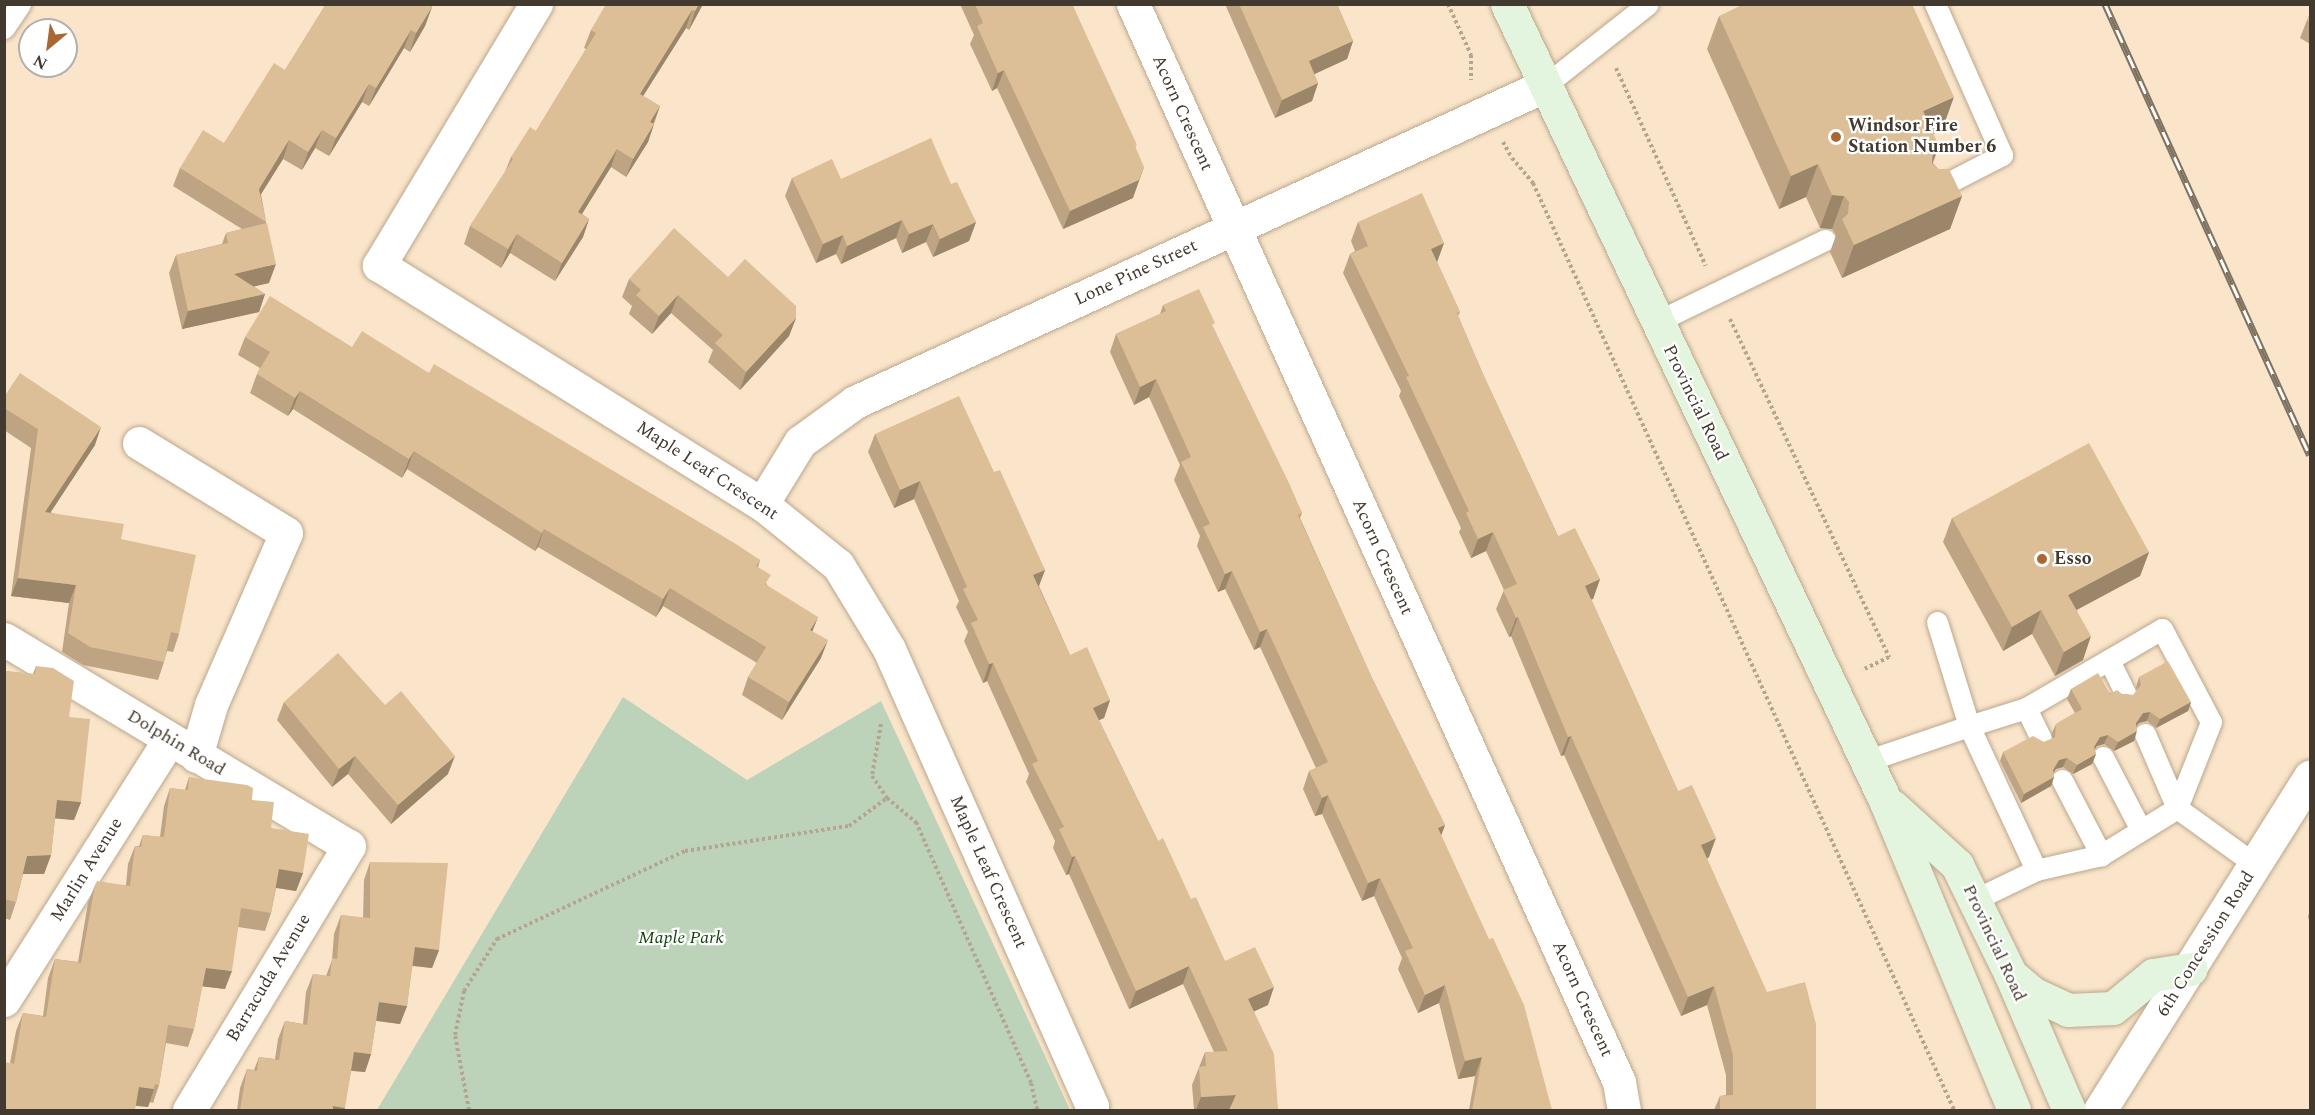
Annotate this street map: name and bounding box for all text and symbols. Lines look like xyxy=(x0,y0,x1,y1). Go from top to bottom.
north arrow xyxy=(18,18,78,78)
text: N xyxy=(29,48,52,76)
street label: Acorn Crescent xyxy=(1147,52,1217,174)
place label: Windsor Fire Station Number 6 xyxy=(1848,116,1996,158)
marker: Windsor Fire Station Number 6 xyxy=(1829,130,1843,144)
street label: Lone Pine Street xyxy=(1071,235,1201,311)
street label: Provincial Road xyxy=(1658,342,1732,464)
street label: Maple Leaf Crescent xyxy=(632,417,782,525)
street label: Acorn Crescent xyxy=(1347,496,1417,618)
place label: Esso xyxy=(2054,548,2092,570)
marker: Esso xyxy=(2035,552,2049,566)
street label: Dolphin Road xyxy=(123,705,229,781)
street label: Maple Leaf Crescent xyxy=(945,792,1031,952)
street label: Marlin Avenue xyxy=(46,814,128,926)
street label: 6th Concession Road xyxy=(2153,867,2259,1021)
street label: Provincial Road xyxy=(1958,881,2030,1005)
street label: Barracuda Avenue xyxy=(222,910,316,1046)
park label: Maple Park xyxy=(638,927,724,949)
street label: Acorn Crescent xyxy=(1547,938,1617,1060)

